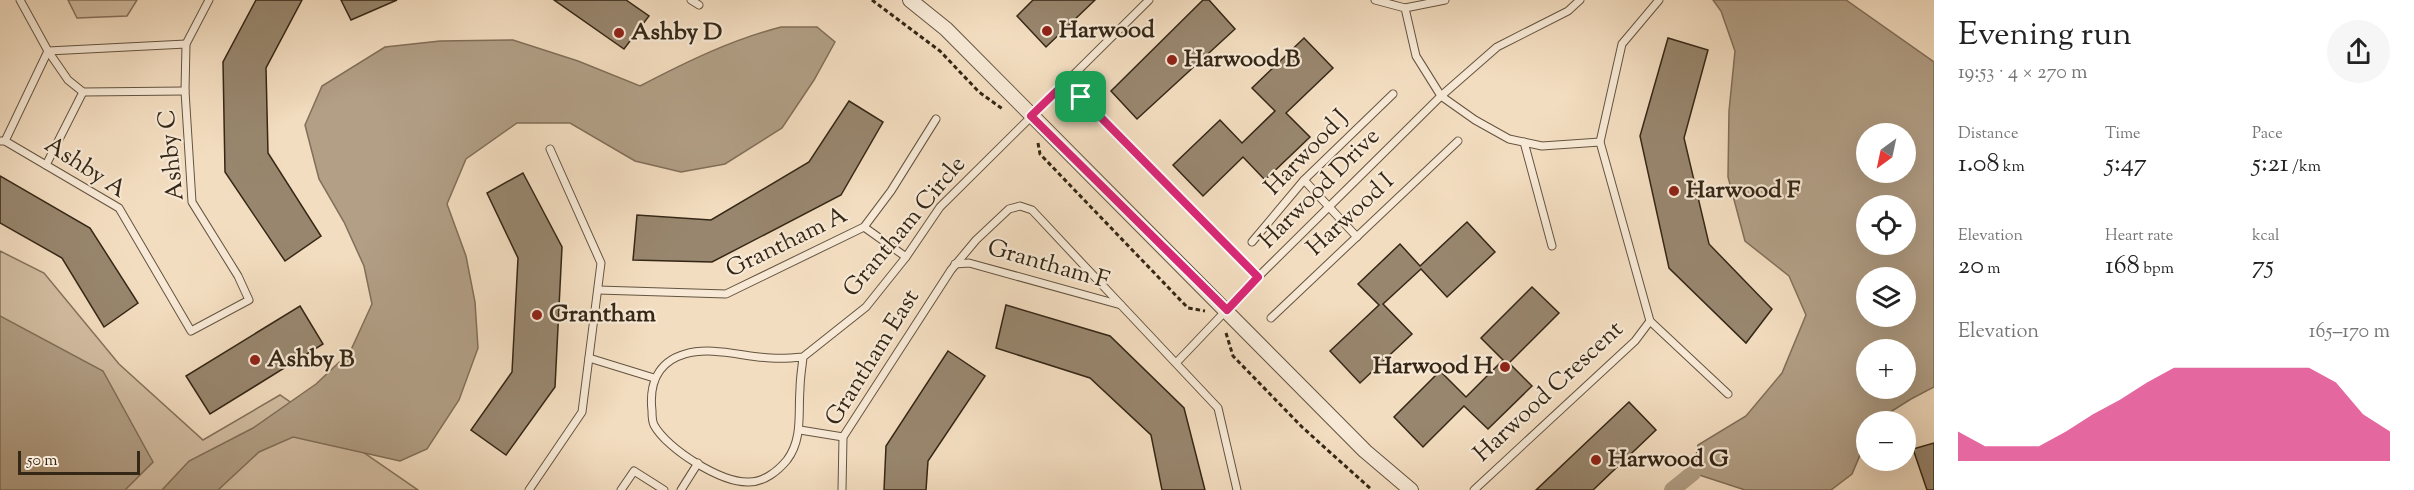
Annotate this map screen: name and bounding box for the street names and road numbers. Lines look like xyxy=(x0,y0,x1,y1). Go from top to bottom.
street label: Harwood J xyxy=(1257,102,1357,204)
street label: Ashby C xyxy=(150,108,194,202)
street label: Harwood Drive xyxy=(1252,121,1388,257)
street label: Ashby A xyxy=(37,129,133,208)
street label: Grantham Circle xyxy=(836,149,974,305)
street label: Harwood I xyxy=(1300,165,1402,265)
street label: Grantham A xyxy=(720,199,854,287)
street label: Grantham F xyxy=(983,231,1113,299)
street label: Grantham East xyxy=(817,283,929,433)
street label: Harwood Crescent xyxy=(1467,314,1631,470)

